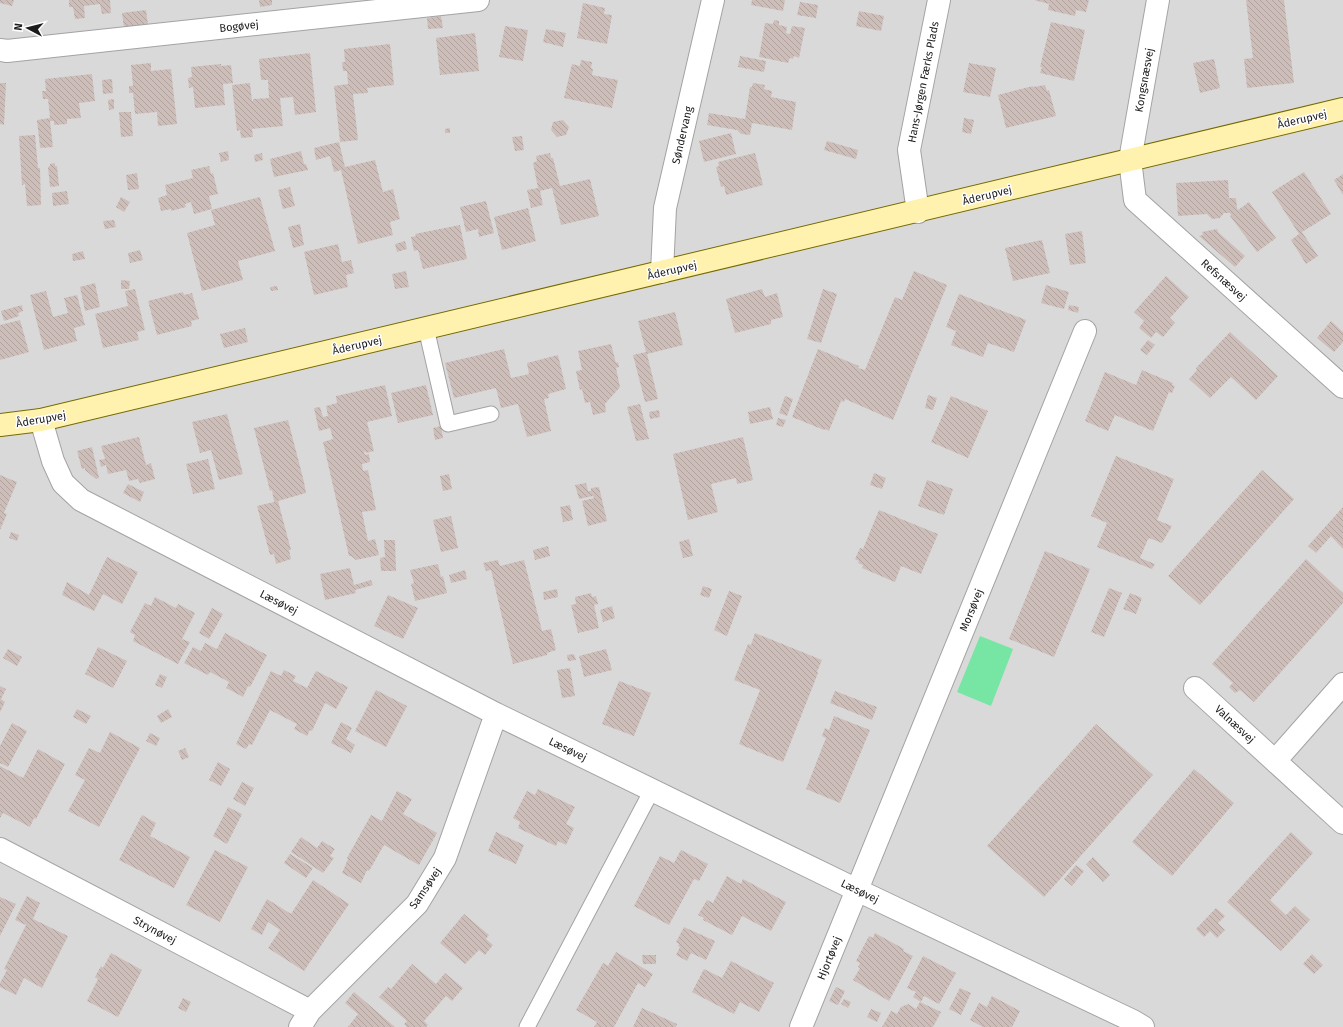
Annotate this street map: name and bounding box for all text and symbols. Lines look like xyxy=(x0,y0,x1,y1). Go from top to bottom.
north arrow xyxy=(8,8,48,48)
street label: Bogøvej xyxy=(219,18,259,35)
street label: Hans-Jørgen Færks Plads xyxy=(905,20,942,144)
text: N xyxy=(12,22,25,31)
street label: Kongsnæsvej xyxy=(1132,47,1157,113)
street label: Søndervang xyxy=(670,105,696,165)
street label: Åderupvej xyxy=(1276,107,1328,131)
street label: Åderupvej xyxy=(961,182,1013,208)
street label: Refsnæsvej xyxy=(1198,257,1249,304)
street label: Åderupvej xyxy=(646,258,698,282)
street label: Åderupvej xyxy=(331,333,383,357)
street label: Åderupvej xyxy=(15,408,67,430)
street label: Læsøvej xyxy=(258,587,300,617)
street label: Morsøvej xyxy=(957,587,986,633)
street label: Valnæsvej xyxy=(1212,703,1257,746)
street label: Læsøvej xyxy=(547,735,589,764)
street label: Samsøvej xyxy=(407,865,444,912)
street label: Læsøvej xyxy=(839,877,881,906)
street label: Strynøvej xyxy=(131,914,179,947)
street label: Hjortøvej xyxy=(815,934,844,982)

